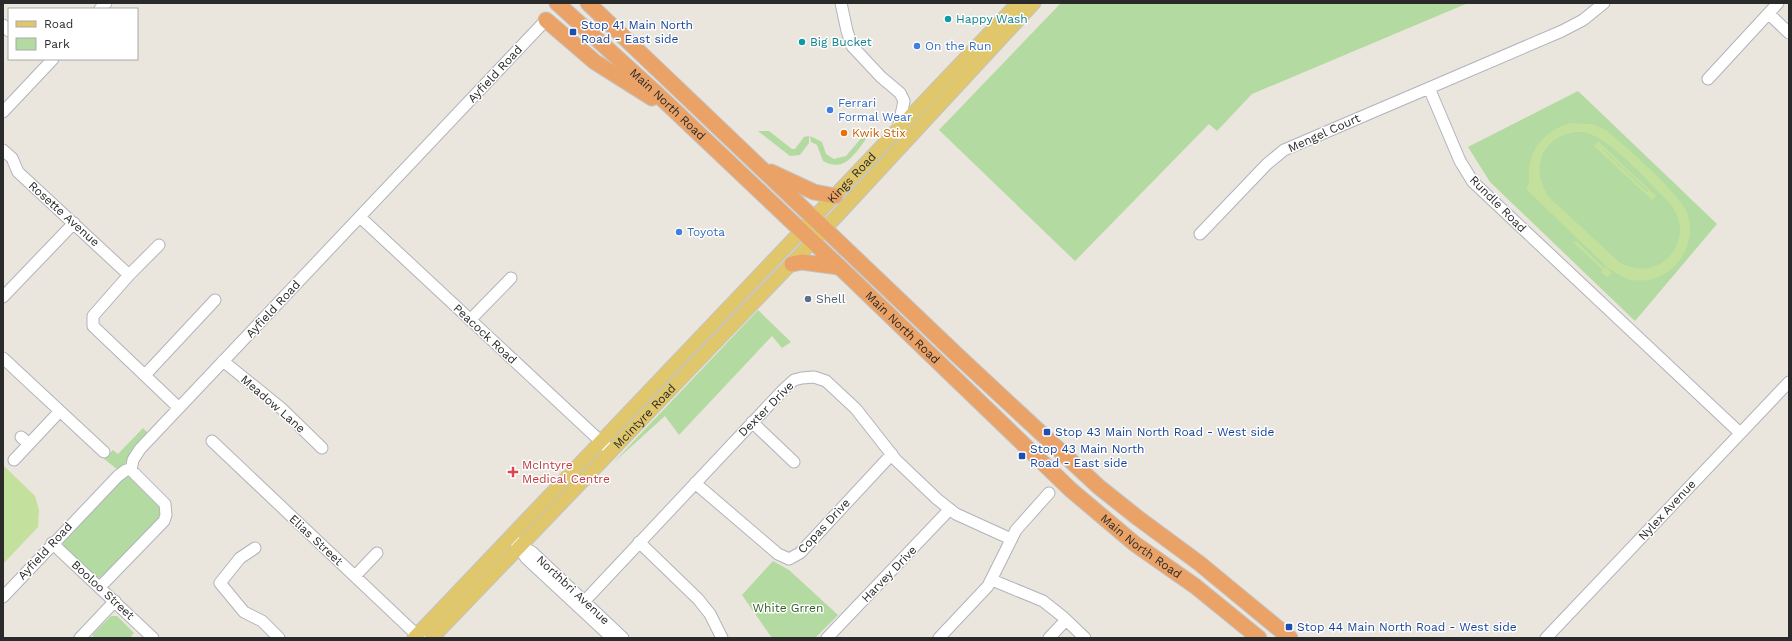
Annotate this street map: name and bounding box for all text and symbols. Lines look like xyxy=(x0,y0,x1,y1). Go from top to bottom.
legend xyxy=(8,8,138,60)
place label: Happy Wash xyxy=(956,12,1028,26)
marker: Happy Wash xyxy=(943,14,953,24)
text: Road xyxy=(44,17,73,31)
place label: Stop 41 Main North Road - East side xyxy=(581,18,693,46)
marker: Stop 41 Main North Road - East side xyxy=(568,27,578,37)
place label: Big Bucket xyxy=(810,35,872,49)
text: Park xyxy=(44,37,70,51)
marker: Big Bucket xyxy=(797,37,807,47)
place label: On the Run xyxy=(925,39,991,53)
marker: On the Run xyxy=(912,41,922,51)
street label: Ayfield Road xyxy=(465,43,525,105)
street label: Main North Road xyxy=(627,66,708,143)
place label: Ferrari Formal Wear xyxy=(838,96,912,124)
marker: Ferrari Formal Wear xyxy=(825,105,835,115)
street label: Mengel Court xyxy=(1286,111,1362,155)
place label: Kwik Stix xyxy=(852,126,906,140)
marker: Kwik Stix xyxy=(839,128,849,138)
street label: Kings Road xyxy=(824,150,879,206)
street label: Rundle Road xyxy=(1467,173,1529,235)
street label: Rosette Avenue xyxy=(26,179,102,249)
place label: Toyota xyxy=(687,225,725,239)
marker: Toyota xyxy=(674,227,684,237)
street label: Ayfield Road xyxy=(243,278,303,340)
street label: Main North Road xyxy=(862,288,943,367)
place label: Shell xyxy=(816,292,846,306)
marker: Shell xyxy=(803,294,813,304)
street label: Peacock Road xyxy=(450,301,520,367)
street label: Meadow Lane xyxy=(238,372,308,436)
street label: Dexter Drive xyxy=(736,378,797,439)
street label: McIntyre Road xyxy=(610,381,679,452)
place label: Stop 43 Main North Road - West side xyxy=(1055,425,1274,439)
marker: Stop 43 Main North Road - West side xyxy=(1042,427,1052,437)
place label: Stop 43 Main North Road - East side xyxy=(1030,442,1145,470)
marker: Stop 43 Main North Road - East side xyxy=(1017,451,1027,461)
place label: McIntyre Medical Centre xyxy=(522,458,610,486)
marker: McIntyre Medical Centre xyxy=(507,466,519,478)
street label: Nylex Avenue xyxy=(1635,477,1699,543)
street label: Copas Drive xyxy=(795,496,853,556)
street label: Main North Road xyxy=(1098,511,1184,581)
street label: Elias Street xyxy=(286,512,346,568)
street label: Ayfield Road xyxy=(15,520,75,582)
street label: Harvey Drive xyxy=(859,543,919,605)
street label: Northbri Avenue xyxy=(534,553,612,627)
street label: Booloo Street xyxy=(69,557,137,623)
park label: White Grren xyxy=(753,601,823,615)
place label: Stop 44 Main North Road - West side xyxy=(1297,620,1517,634)
marker: Stop 44 Main North Road - West side xyxy=(1284,622,1294,632)

